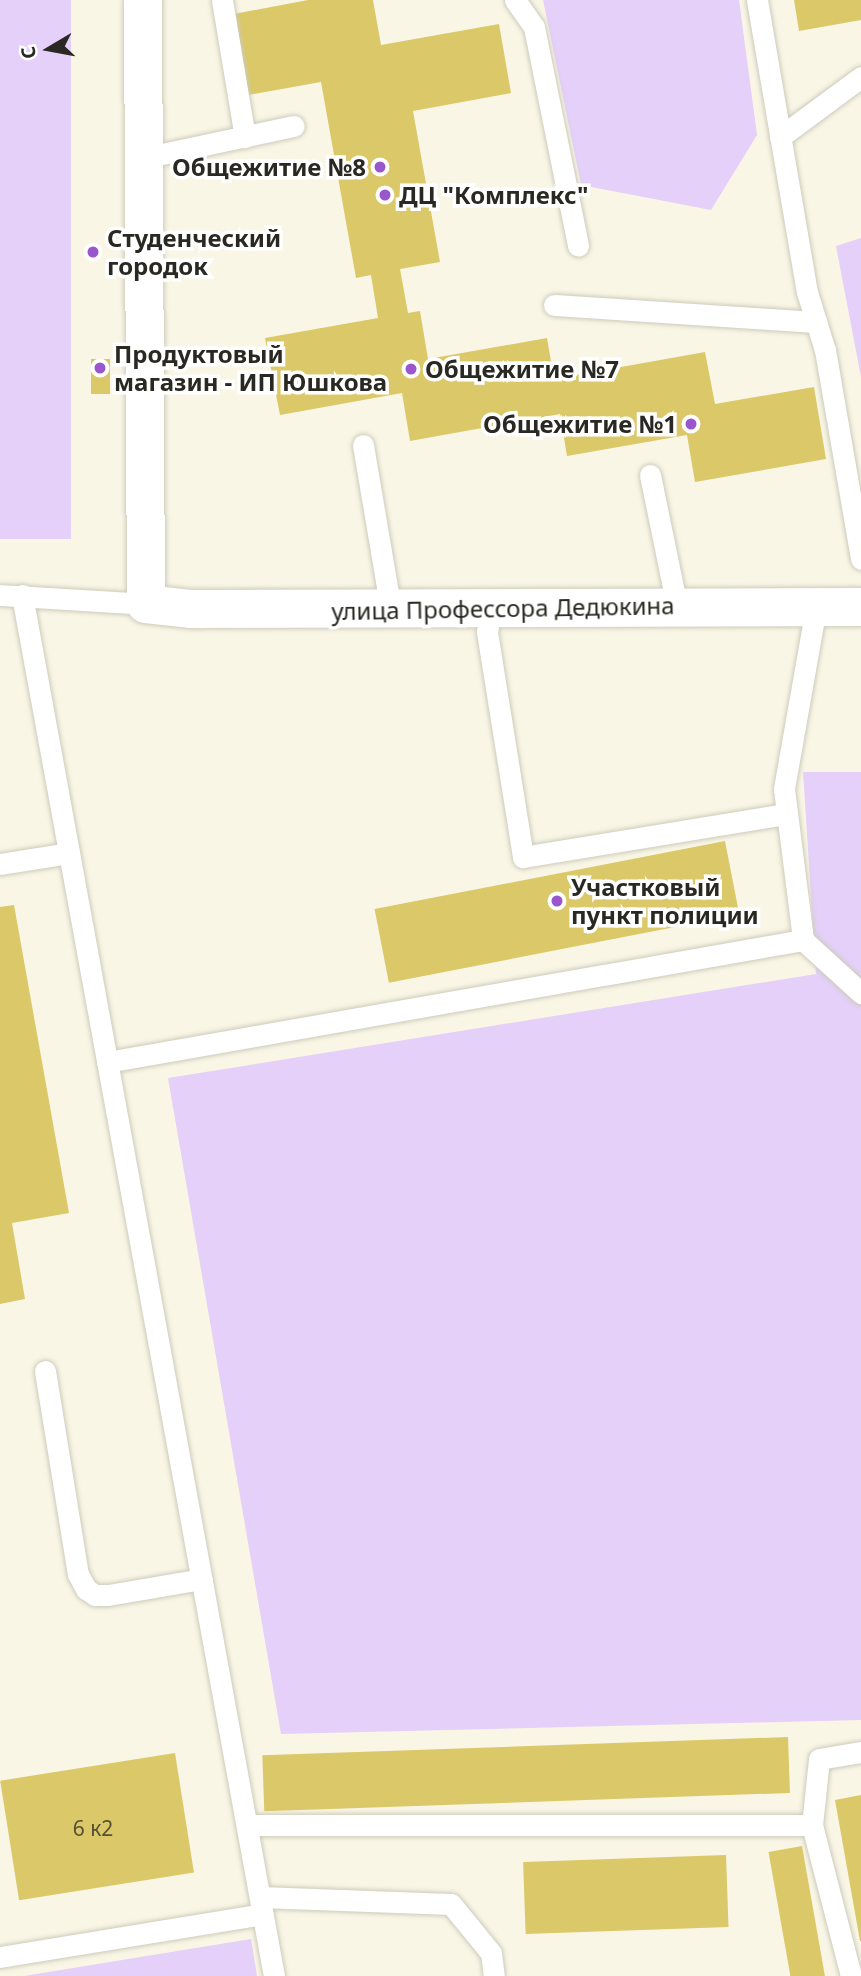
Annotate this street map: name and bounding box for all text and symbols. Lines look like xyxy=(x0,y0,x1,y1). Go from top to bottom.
north arrow xyxy=(14,14,84,84)
text: С xyxy=(14,44,42,61)
place label: Общежитие №8 xyxy=(172,153,366,181)
marker: Общежитие №8 xyxy=(372,159,388,175)
place label: ДЦ "Комплекс" xyxy=(399,181,589,209)
marker: ДЦ "Комплекс" xyxy=(377,187,393,203)
place label: Студенческий городок xyxy=(107,224,281,280)
marker: Студенческий городок xyxy=(85,244,101,260)
place label: Продуктовый магазин - ИП Юшкова xyxy=(114,340,387,396)
place label: Общежитие №7 xyxy=(425,355,619,383)
marker: Продуктовый магазин - ИП Юшкова xyxy=(92,360,108,376)
marker: Общежитие №7 xyxy=(403,361,419,377)
place label: Общежитие №1 xyxy=(483,410,677,438)
marker: Общежитие №1 xyxy=(683,416,699,432)
street label: улица Профессора Дедюкина xyxy=(331,591,675,625)
place label: Участковый пункт полиции xyxy=(571,873,759,929)
marker: Участковый пункт полиции xyxy=(549,893,565,909)
house number: 6 к2 xyxy=(73,1815,113,1841)

